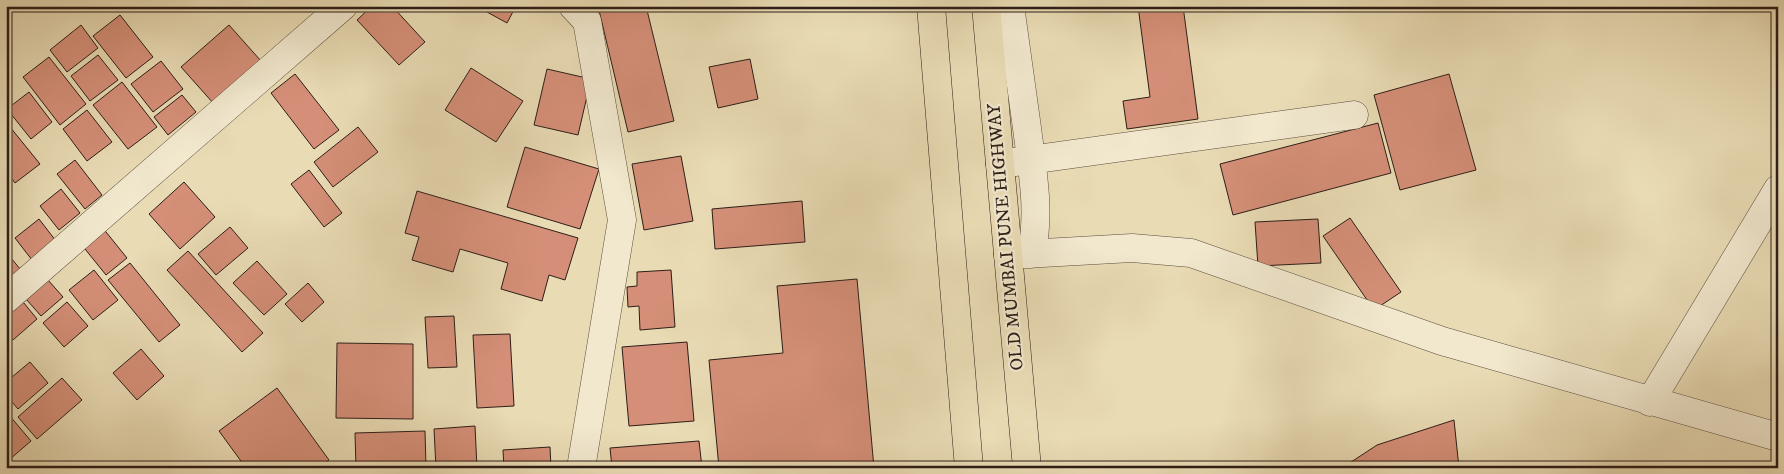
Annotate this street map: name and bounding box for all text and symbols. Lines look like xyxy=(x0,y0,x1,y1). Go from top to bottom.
street label: OLD MUMBAI PUNE HIGHWAY xyxy=(983,102,1029,371)

